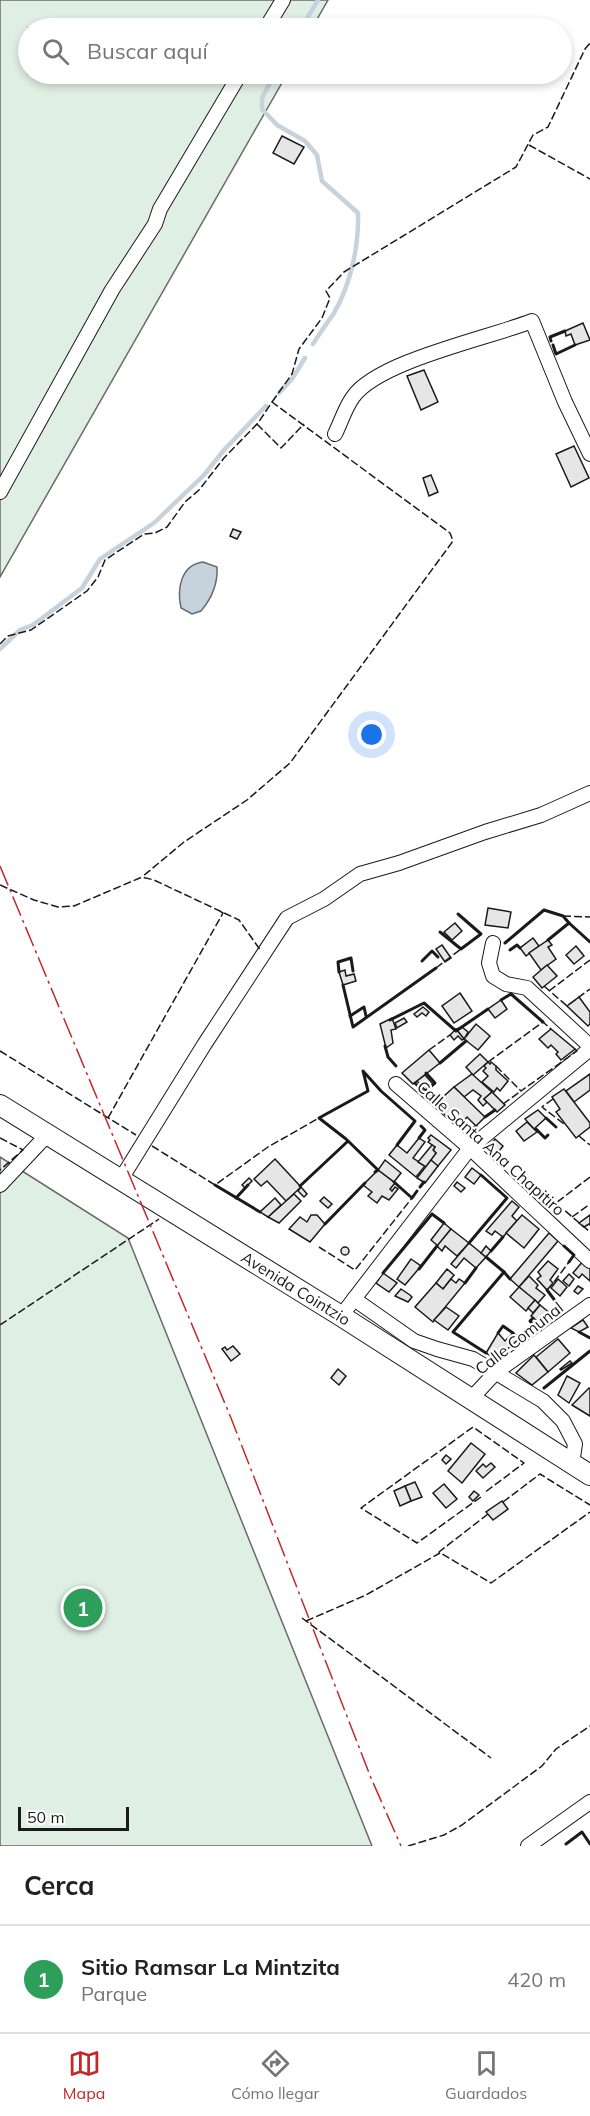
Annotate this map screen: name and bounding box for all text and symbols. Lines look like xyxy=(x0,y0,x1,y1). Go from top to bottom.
search box xyxy=(18,18,572,84)
icon: search xyxy=(39,35,72,68)
text: Buscar aquí xyxy=(87,37,208,65)
your location xyxy=(357,720,386,749)
street label: Calle Santa Ana Chapitiro xyxy=(413,1076,569,1220)
street label: Avenida Cointzio xyxy=(238,1247,354,1329)
street label: Calle Comunal xyxy=(471,1297,567,1379)
pin: 1 xyxy=(64,1586,103,1630)
scale bar xyxy=(18,1804,129,1832)
text: 50 m xyxy=(27,1807,64,1827)
text: Cerca xyxy=(24,1869,94,1902)
text: Sitio Ramsar La Mintzita xyxy=(81,1953,340,1981)
text: 1 xyxy=(38,1967,50,1992)
text: 420 m xyxy=(507,1967,566,1992)
text: Parque xyxy=(81,1981,147,2006)
tab: Mapa xyxy=(63,2047,105,2103)
tab: Cómo llegar xyxy=(231,2047,319,2103)
tab: Guardados xyxy=(445,2047,527,2103)

